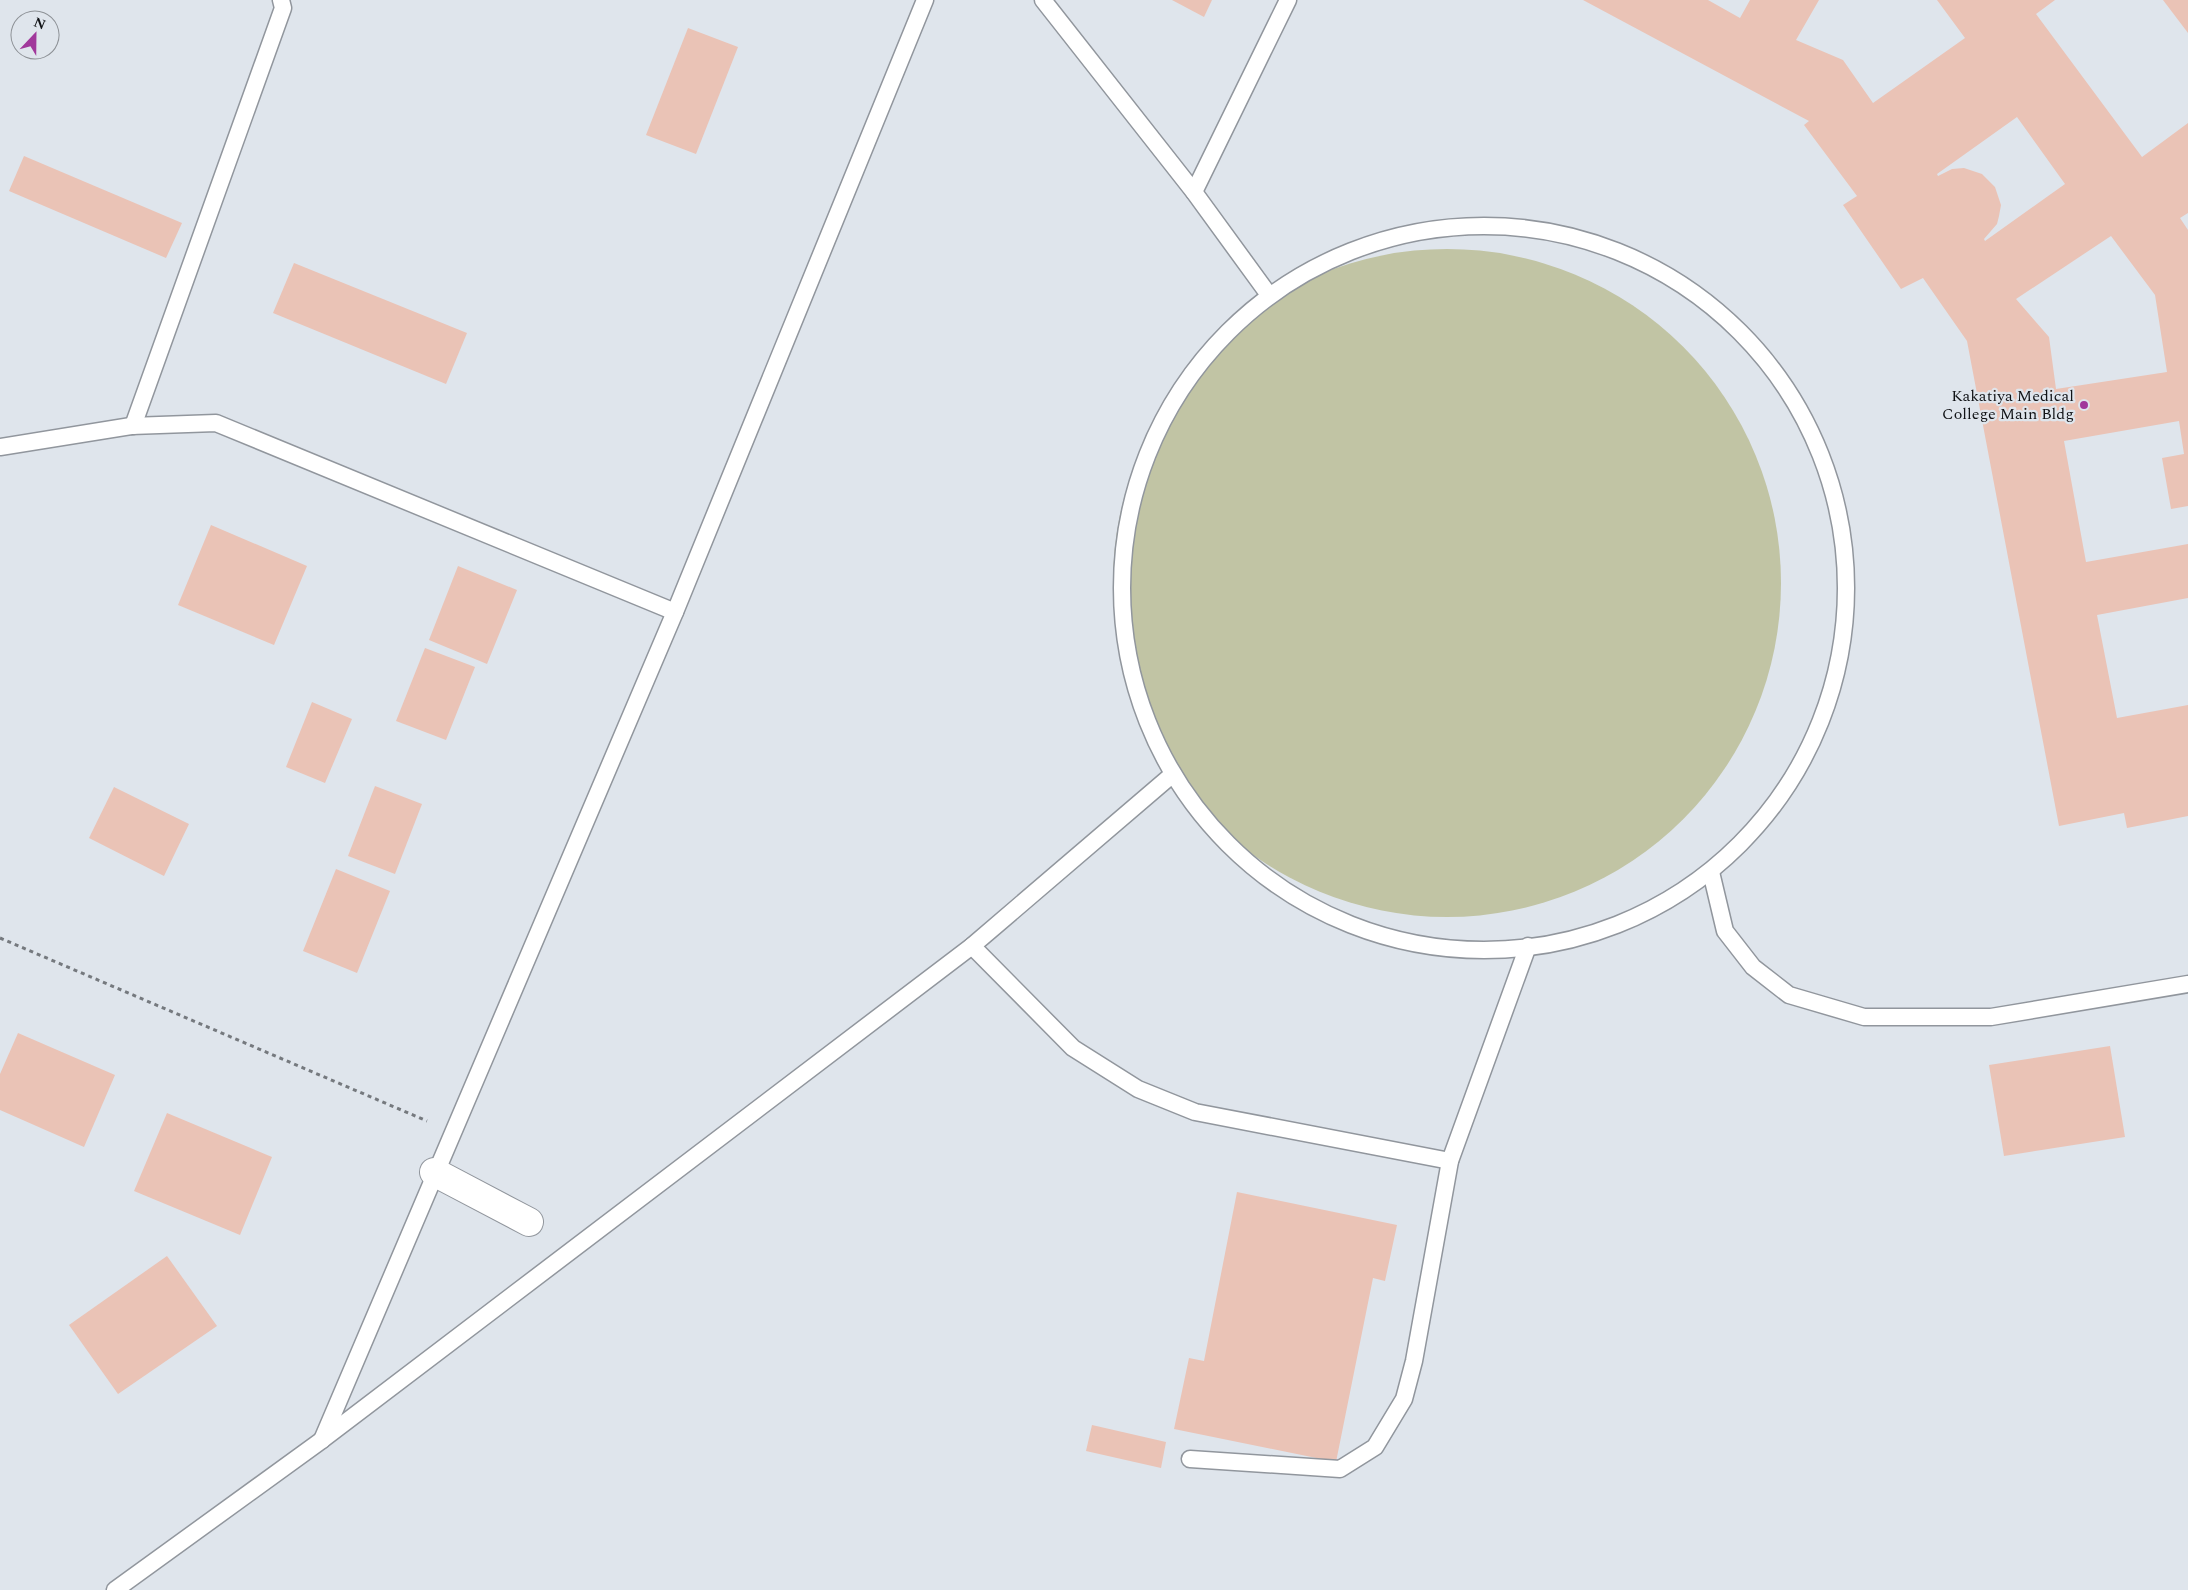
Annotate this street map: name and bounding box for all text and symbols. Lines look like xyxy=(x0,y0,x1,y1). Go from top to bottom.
north arrow xyxy=(10,10,60,60)
text: N xyxy=(30,12,49,35)
place label: Kakatiya Medical College Main Bldg xyxy=(1942,384,2074,426)
marker: Kakatiya Medical College Main Bldg xyxy=(2078,399,2090,411)

